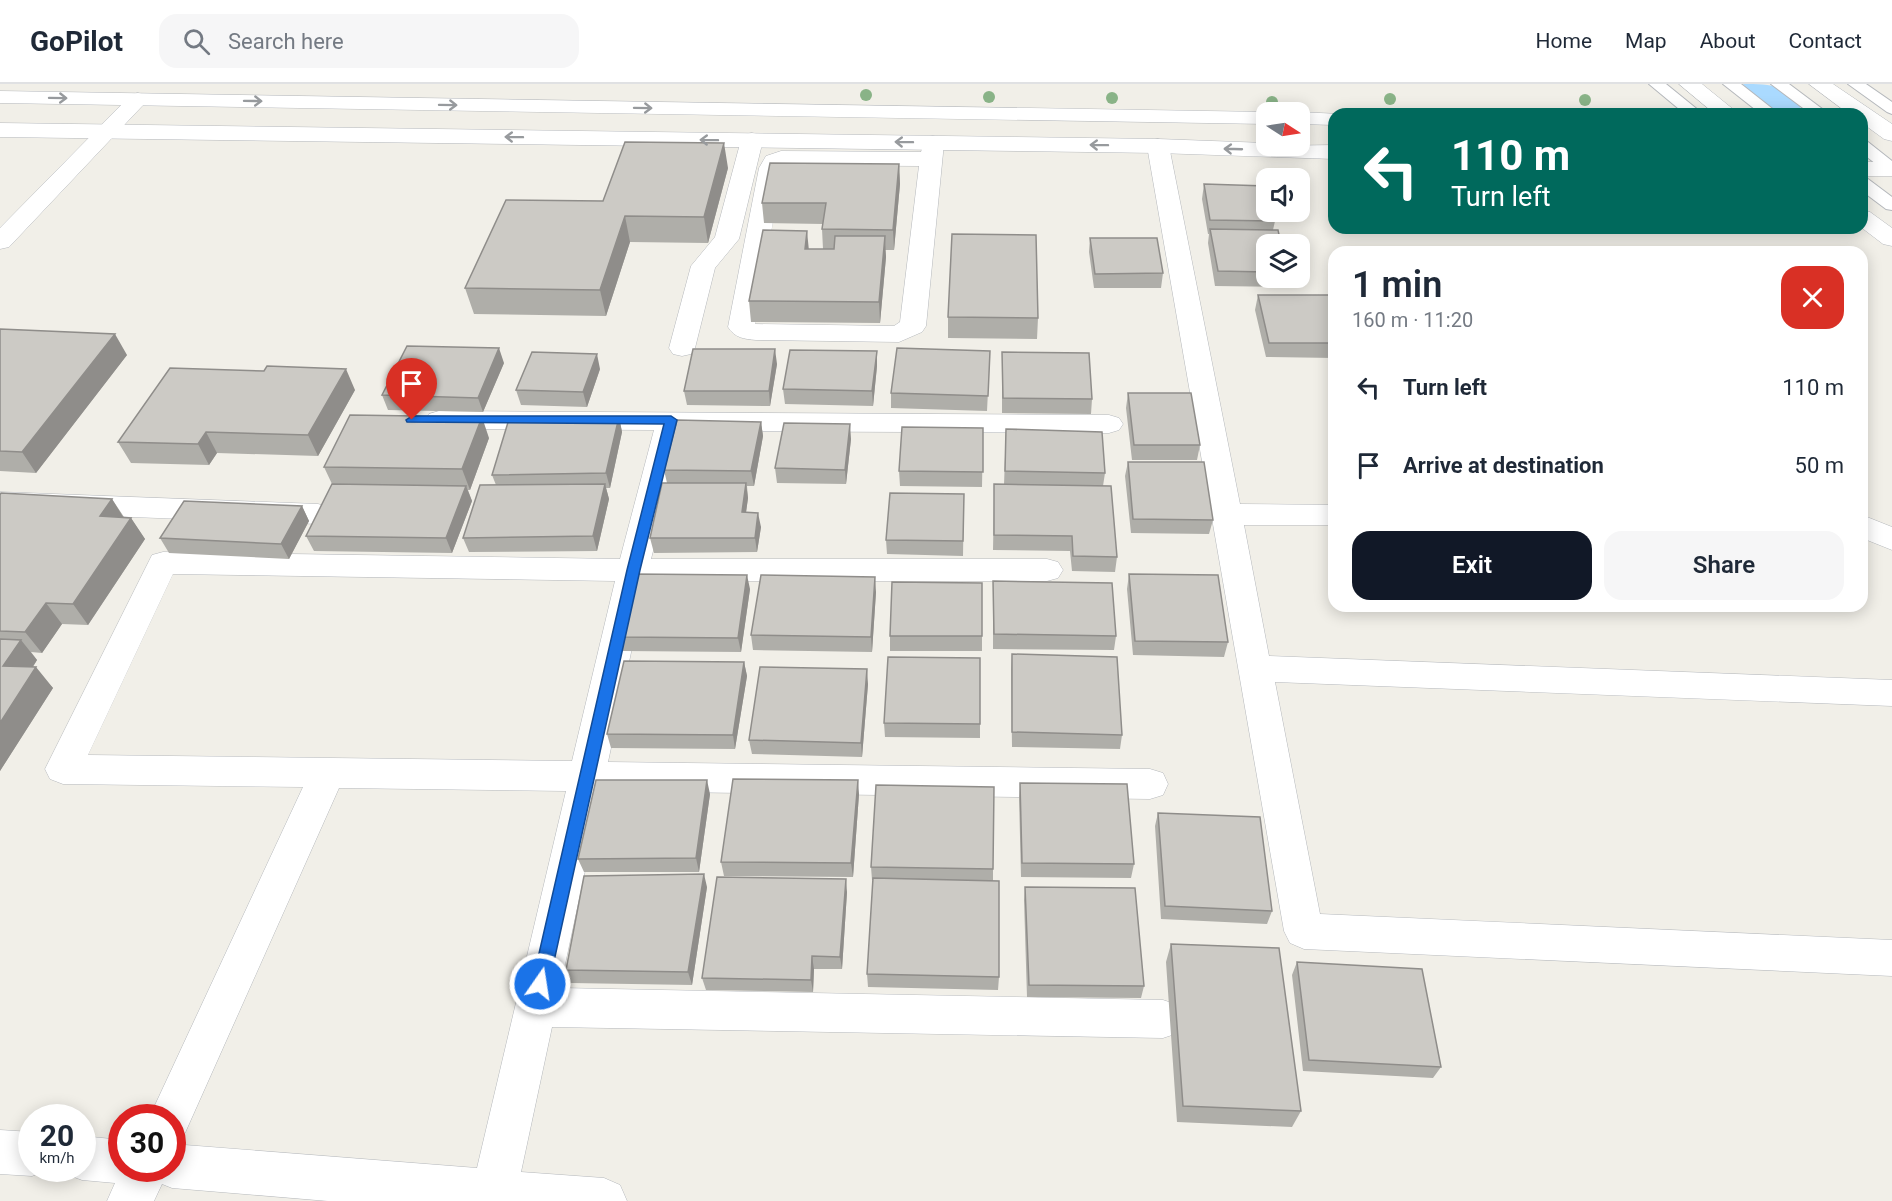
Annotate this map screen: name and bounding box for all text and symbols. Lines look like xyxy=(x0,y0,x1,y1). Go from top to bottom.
search box xyxy=(159,14,579,68)
text: GoPilot xyxy=(30,25,123,58)
icon: search xyxy=(180,25,213,58)
text: Search here xyxy=(228,29,344,54)
text: Home xyxy=(1536,29,1592,53)
text: Map xyxy=(1625,29,1667,53)
text: About xyxy=(1700,29,1756,53)
text: Contact xyxy=(1789,29,1862,53)
one-way arrow xyxy=(48,92,68,104)
one-way arrow xyxy=(243,96,263,107)
one-way arrow xyxy=(438,99,458,111)
one-way arrow xyxy=(633,102,653,114)
north arrow xyxy=(1256,102,1310,156)
map controls xyxy=(1256,102,1310,288)
one-way arrow xyxy=(505,131,525,143)
text: 110 m xyxy=(1451,131,1570,180)
icon: left xyxy=(1352,132,1430,210)
one-way arrow xyxy=(700,134,720,146)
one-way arrow xyxy=(895,137,915,148)
one-way arrow xyxy=(1090,139,1110,151)
one-way arrow xyxy=(1224,143,1244,154)
button: sound xyxy=(1256,168,1310,222)
text: Turn left xyxy=(1451,181,1551,213)
button: layers xyxy=(1256,234,1310,288)
text: 1 min xyxy=(1352,264,1442,306)
button: close xyxy=(1781,266,1844,329)
text: 160 m · 11:20 xyxy=(1352,308,1473,332)
pin xyxy=(386,358,437,420)
icon: arrive xyxy=(395,367,428,400)
icon: left xyxy=(1352,371,1385,404)
text: Turn left xyxy=(1403,375,1487,400)
text: 110 m xyxy=(1782,375,1844,400)
icon: arrive xyxy=(1352,449,1385,482)
text: Arrive at destination xyxy=(1403,453,1604,478)
text: 50 m xyxy=(1795,453,1844,478)
button: Exit xyxy=(1352,531,1592,600)
button: Share xyxy=(1604,531,1844,600)
position arrow xyxy=(508,952,572,1016)
speed limit sign: 30 xyxy=(108,1104,186,1182)
text: 20 xyxy=(40,1118,74,1153)
text: km/h xyxy=(39,1149,75,1167)

